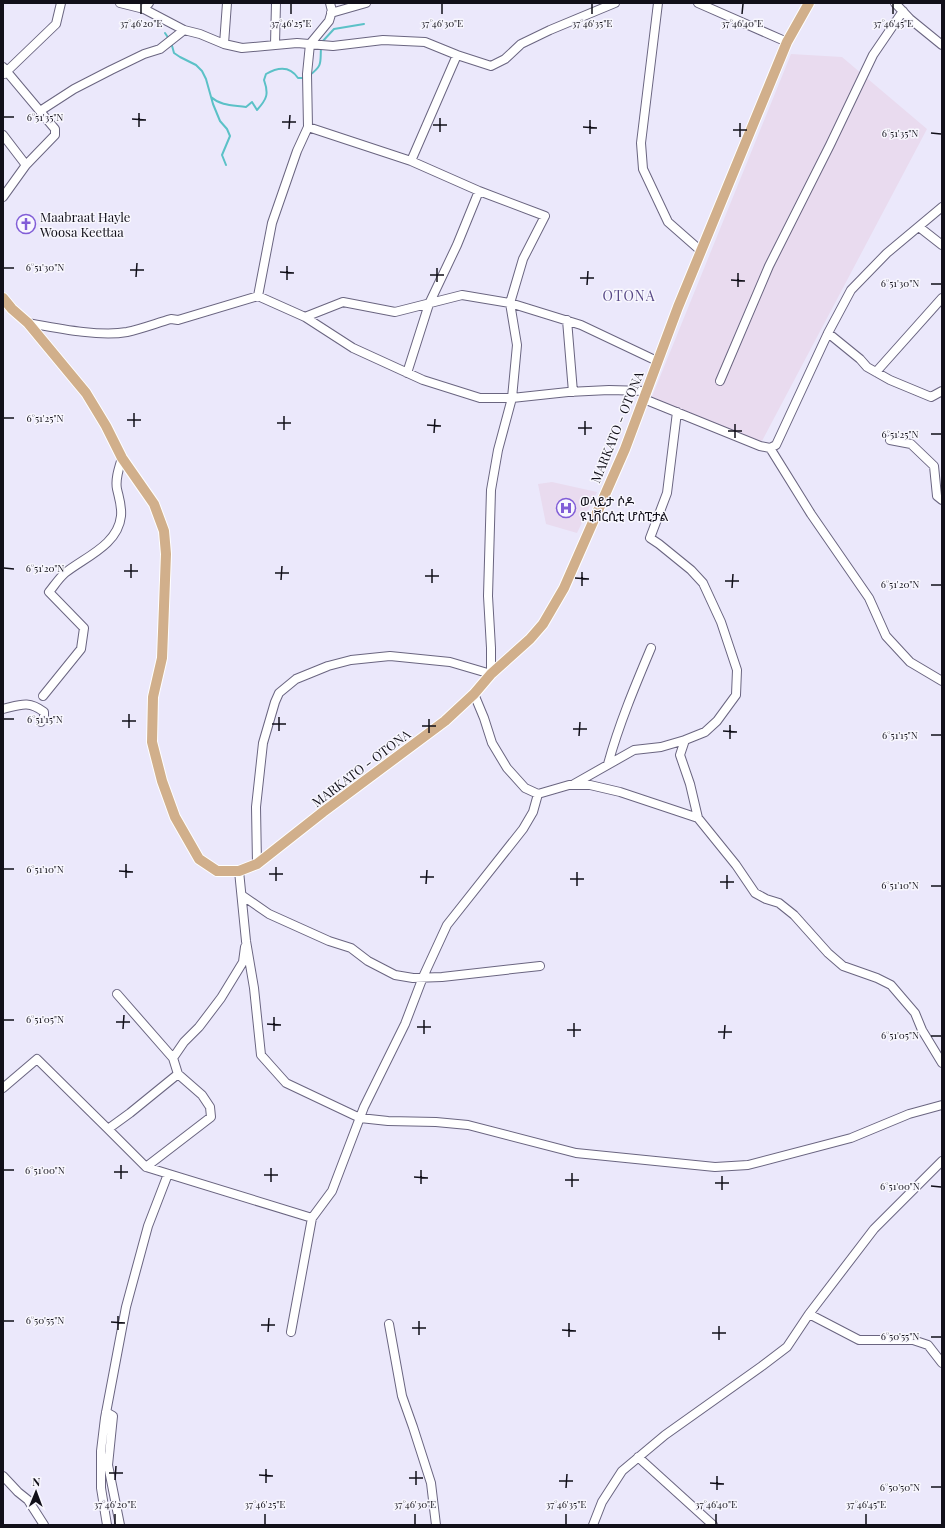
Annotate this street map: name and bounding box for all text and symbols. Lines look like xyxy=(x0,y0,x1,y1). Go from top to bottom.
text: 37°46'20"E xyxy=(120,16,162,30)
text: 37°46'25"E xyxy=(271,16,311,30)
text: 37°46'30"E xyxy=(421,16,463,30)
text: 37°46'35"E xyxy=(572,16,612,30)
text: 37°46'40"E xyxy=(721,16,763,30)
text: 37°46'45"E xyxy=(873,16,913,30)
text: 6°51'35"N xyxy=(27,110,63,124)
text: 6°51'35"N xyxy=(882,126,918,140)
place label: Maabraat Hayle Woosa Keettaa xyxy=(39,208,131,240)
church icon: Maabraat Hayle Woosa Keettaa xyxy=(15,213,37,235)
text: 6°51'30"N xyxy=(26,260,64,274)
text: 6°51'30"N xyxy=(881,276,919,290)
district label: OTONA xyxy=(603,286,655,305)
street label: MARKATO - OTONA xyxy=(586,368,647,485)
text: 6°51'25"N xyxy=(27,411,64,425)
text: 6°51'25"N xyxy=(882,427,919,441)
place label: ወላይታ ሶዶ ዩኒቨርሲቲ ሆስፒታል xyxy=(580,492,669,524)
hospital icon: ወላይታ ሶዶ ዩኒቨርሲቲ ሆስፒታል xyxy=(555,497,577,519)
text: 6°51'20"N xyxy=(26,561,64,575)
text: 6°51'20"N xyxy=(881,577,919,591)
text: 6°51'15"N xyxy=(27,712,63,726)
street label: MARKATO - OTONA xyxy=(308,725,414,810)
text: 6°51'15"N xyxy=(882,728,918,742)
text: 6°51'10"N xyxy=(26,862,64,876)
text: 6°51'10"N xyxy=(881,878,919,892)
text: 6°51'05"N xyxy=(26,1012,64,1026)
text: 6°51'05"N xyxy=(881,1028,919,1042)
text: 6°51'00"N xyxy=(25,1163,65,1177)
text: 6°51'00"N xyxy=(880,1179,920,1193)
text: 6°50'55"N xyxy=(26,1313,64,1327)
text: 6°50'55"N xyxy=(881,1329,919,1343)
north arrow xyxy=(16,1472,56,1512)
text: N xyxy=(32,1474,40,1489)
text: 6°50'50"N xyxy=(880,1480,920,1494)
text: 37°46'20"E xyxy=(94,1497,136,1511)
text: 37°46'25"E xyxy=(245,1497,285,1511)
text: 37°46'30"E xyxy=(394,1497,436,1511)
text: 37°46'35"E xyxy=(546,1497,586,1511)
text: 37°46'40"E xyxy=(695,1497,737,1511)
text: 37°46'45"E xyxy=(846,1497,886,1511)

